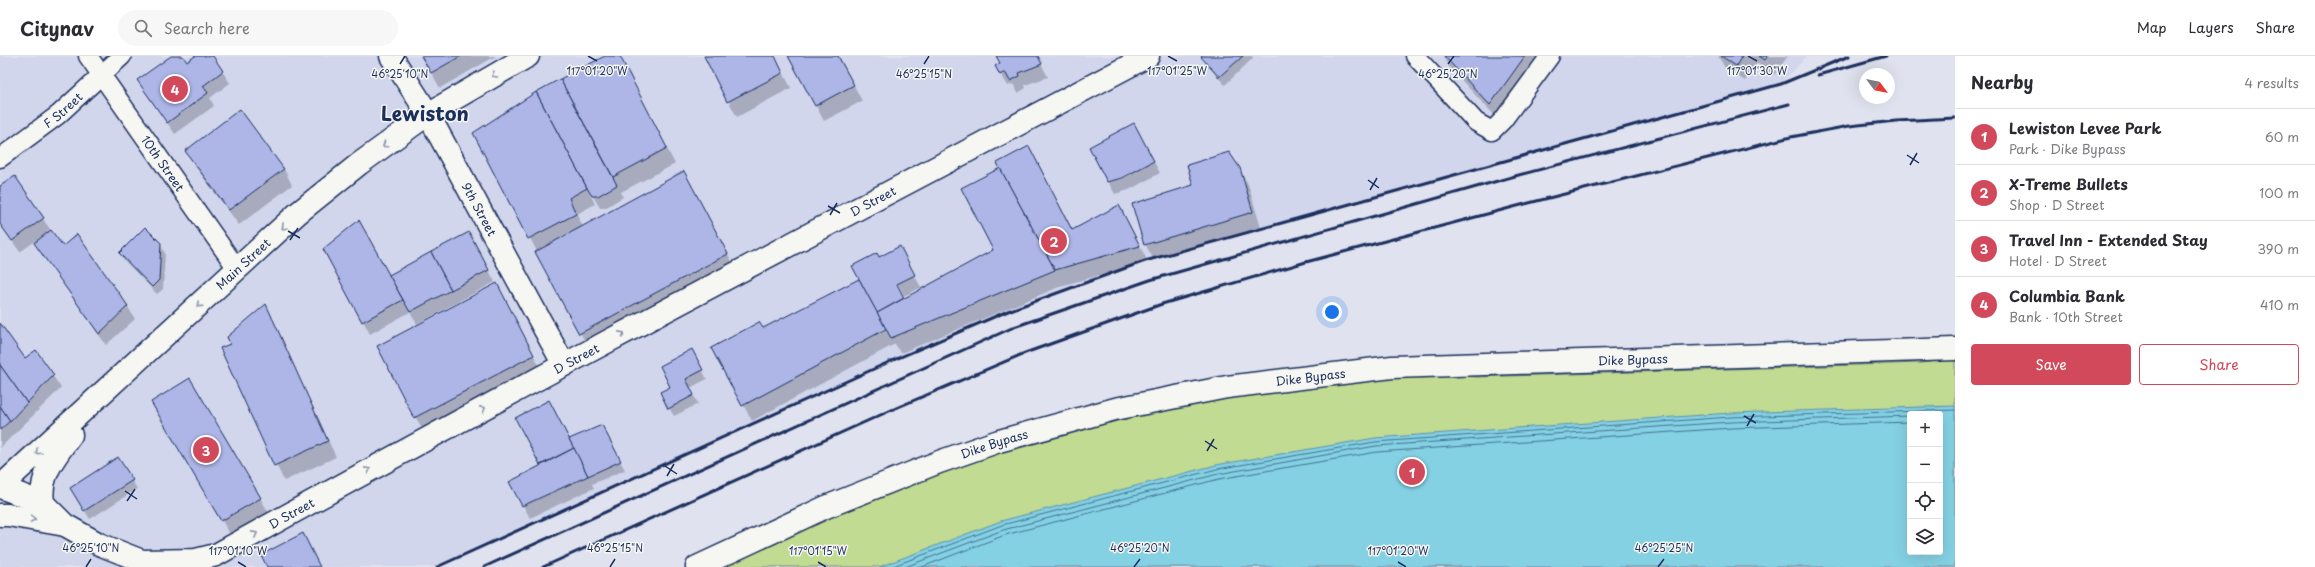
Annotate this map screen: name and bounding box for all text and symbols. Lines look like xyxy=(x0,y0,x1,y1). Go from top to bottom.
search box xyxy=(118,10,398,46)
text: Citynav xyxy=(20,14,94,42)
text: Search here xyxy=(164,16,250,39)
icon: search xyxy=(132,17,154,39)
text: Map xyxy=(2137,17,2167,38)
text: Layers xyxy=(2189,17,2234,38)
text: Share xyxy=(2256,17,2295,38)
text: 117°01'20"W xyxy=(566,63,628,78)
text: 117°01'25"W xyxy=(1147,63,1208,78)
text: 117°01'30"W xyxy=(1727,63,1788,78)
text: 46°25'10"N xyxy=(372,66,429,81)
text: 46°25'15"N xyxy=(896,66,952,81)
text: 46°25'20"N xyxy=(1418,66,1478,81)
north arrow xyxy=(1859,68,1895,104)
text: Nearby xyxy=(1971,69,2033,95)
one-way arrow xyxy=(491,71,498,78)
text: 4 results xyxy=(2245,73,2299,92)
pin: 4 xyxy=(162,74,188,104)
street label: F Street xyxy=(39,88,86,132)
district label: Lewiston xyxy=(381,98,469,128)
text: Lewiston Levee Park xyxy=(2009,116,2161,139)
text: 1 xyxy=(1981,127,1987,146)
text: 60 m xyxy=(2265,127,2299,146)
street label: 10th Street xyxy=(137,132,189,195)
text: Park · Dike Bypass xyxy=(2009,139,2126,158)
one-way arrow xyxy=(382,140,389,147)
text: X-Treme Bullets xyxy=(2009,172,2128,195)
street label: 9th Street xyxy=(458,179,501,239)
street label: D Street xyxy=(847,181,899,220)
text: 2 xyxy=(1979,183,1989,202)
text: 100 m xyxy=(2259,183,2299,202)
text: Shop · D Street xyxy=(2009,195,2105,214)
one-way arrow xyxy=(281,222,289,230)
pin: 2 xyxy=(1041,226,1067,256)
text: Travel Inn - Extended Stay xyxy=(2009,228,2208,251)
street label: Main Street xyxy=(212,234,274,293)
text: 3 xyxy=(1980,239,1988,258)
text: 390 m xyxy=(2257,239,2299,258)
text: Hotel · D Street xyxy=(2009,251,2107,270)
text: Columbia Bank xyxy=(2009,284,2125,307)
text: 4 xyxy=(1980,295,1988,314)
text: 410 m xyxy=(2260,295,2299,314)
one-way arrow xyxy=(196,301,203,308)
your location xyxy=(1322,302,1342,322)
text: Bank · 10th Street xyxy=(2009,307,2123,326)
one-way arrow xyxy=(618,331,625,339)
street label: D Street xyxy=(550,339,602,378)
button: Save xyxy=(1971,344,2131,385)
button: Share xyxy=(2139,344,2299,385)
street label: Dike Bypass xyxy=(1597,349,1668,369)
street label: Dike Bypass xyxy=(1275,364,1347,390)
one-way arrow xyxy=(479,406,486,413)
map controls xyxy=(1907,411,1943,555)
button: + xyxy=(1907,411,1943,447)
street label: Dike Bypass xyxy=(958,424,1030,463)
pin: 3 xyxy=(193,435,219,465)
button: − xyxy=(1907,447,1943,483)
one-way arrow xyxy=(36,448,43,455)
pin: 1 xyxy=(1399,457,1425,487)
one-way arrow xyxy=(364,468,371,475)
button: locate xyxy=(1907,483,1943,519)
street label: D Street xyxy=(265,493,318,533)
one-way arrow xyxy=(30,514,36,523)
button: layers xyxy=(1907,519,1943,555)
one-way arrow xyxy=(251,531,258,538)
text: 46°25'10"N xyxy=(63,540,120,555)
text: 46°25'15"N xyxy=(587,540,643,555)
text: 46°25'20"N xyxy=(1110,540,1170,555)
text: 46°25'25"N xyxy=(1635,540,1693,555)
text: 117°01'10"W xyxy=(209,543,268,558)
text: 117°01'15"W xyxy=(789,543,848,558)
text: 117°01'20"W xyxy=(1367,543,1429,558)

